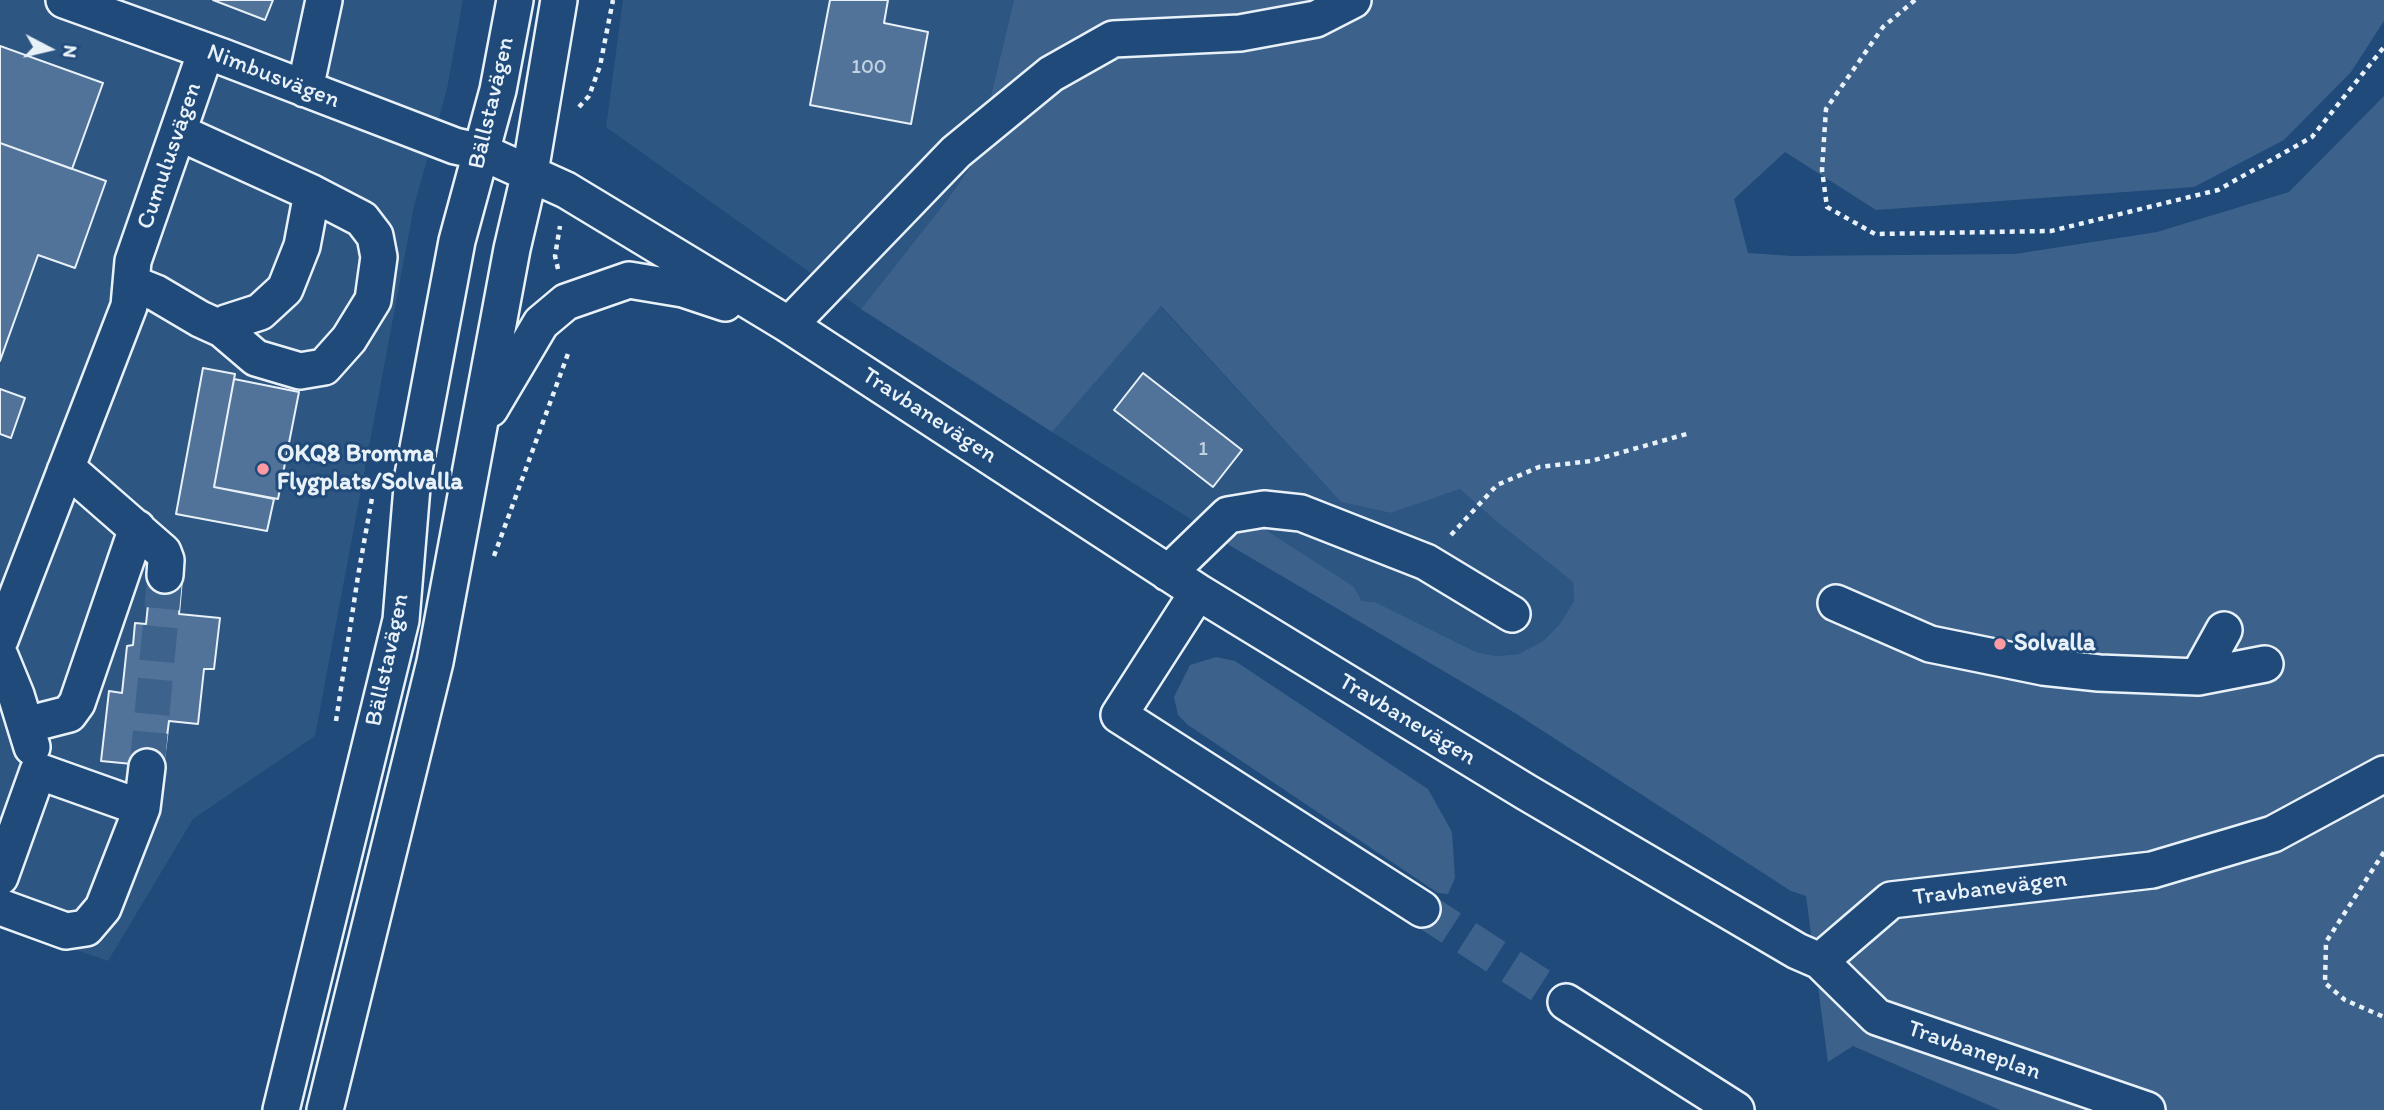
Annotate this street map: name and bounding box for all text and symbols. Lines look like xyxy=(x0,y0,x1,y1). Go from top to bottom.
north arrow xyxy=(14,14,84,84)
street label: Bällstavägen xyxy=(463,34,521,172)
street label: Nimbusvägen xyxy=(203,39,343,115)
text: N xyxy=(58,44,83,59)
house number: 100 xyxy=(851,55,887,81)
street label: Cumulusvägen xyxy=(131,79,209,233)
street label: Travbanevägen xyxy=(856,362,1002,470)
house number: 1 xyxy=(1198,437,1208,463)
place label: OKQ8 Bromma Flygplats/Solvalla xyxy=(277,441,463,497)
marker: OKQ8 Bromma Flygplats/Solvalla xyxy=(255,461,271,477)
street label: Bällstavägen xyxy=(360,591,416,729)
place label: Solvalla xyxy=(2014,630,2096,658)
marker: Solvalla xyxy=(1992,636,2008,652)
street label: Travbanevägen xyxy=(1333,668,1481,772)
street label: Travbanevägen xyxy=(1911,865,2069,913)
street label: Travbaneplan xyxy=(1904,1015,2044,1087)

